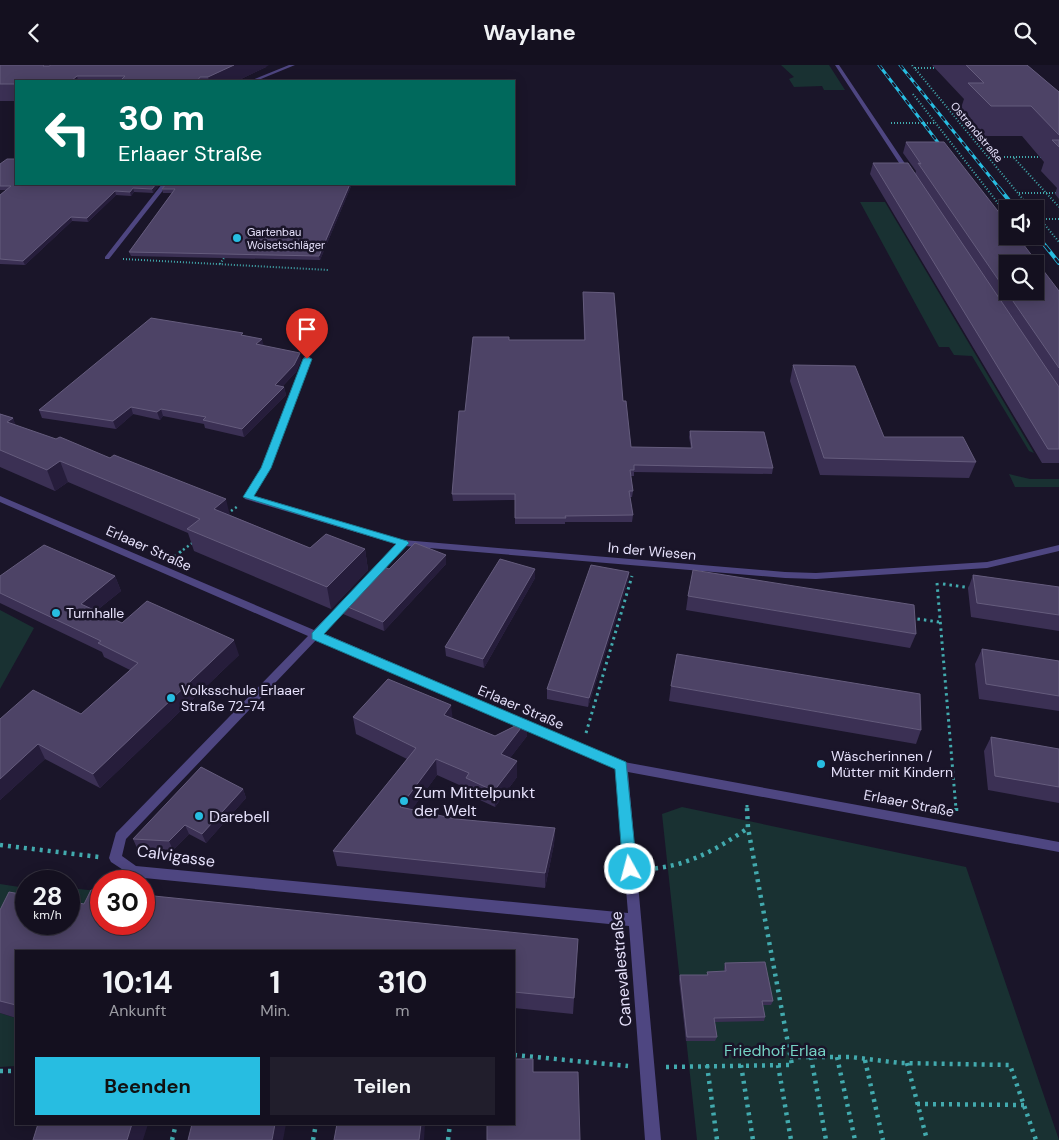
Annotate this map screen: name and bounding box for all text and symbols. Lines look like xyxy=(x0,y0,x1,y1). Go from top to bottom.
text: Waylane xyxy=(483,18,576,47)
icon: back xyxy=(20,19,48,47)
icon: search xyxy=(1011,19,1039,47)
text: 30 m xyxy=(118,95,205,141)
street label: Ostrandstraße xyxy=(948,99,1006,165)
icon: left xyxy=(35,100,100,165)
text: Erlaaer Straße xyxy=(118,139,262,168)
map controls xyxy=(999,200,1044,300)
button: sound xyxy=(999,200,1044,245)
place label: Gartenbau Woisetschläger xyxy=(247,225,325,252)
marker: Gartenbau Woisetschläger xyxy=(231,232,243,244)
button: search xyxy=(999,255,1044,300)
pin xyxy=(286,308,328,359)
icon: arrive xyxy=(293,315,321,343)
street label: Erlaaer Straße xyxy=(103,521,195,575)
street label: In der Wiesen xyxy=(607,538,697,564)
place label: Turnhalle xyxy=(66,604,124,622)
marker: Turnhalle xyxy=(50,607,62,619)
place label: Volksschule Erlaaer Straße 72-74 xyxy=(181,681,305,715)
street label: Erlaaer Straße xyxy=(475,681,567,733)
marker: Volksschule Erlaaer Straße 72-74 xyxy=(165,692,177,704)
place label: Wäscherinnen / Mütter mit Kindern xyxy=(831,747,953,781)
marker: Wäscherinnen / Mütter mit Kindern xyxy=(815,758,827,770)
place label: Zum Mittelpunkt der Welt xyxy=(414,782,535,821)
street label: Erlaaer Straße xyxy=(862,785,956,821)
marker: Zum Mittelpunkt der Welt xyxy=(398,795,410,807)
place label: Darebell xyxy=(209,806,270,827)
marker: Darebell xyxy=(193,810,205,822)
street label: Calvigasse xyxy=(136,840,216,872)
position arrow xyxy=(603,842,655,894)
speed limit sign: 30 xyxy=(90,870,155,935)
text: 28 xyxy=(32,880,63,913)
text: km/h xyxy=(33,907,62,923)
street label: Canevalestraße xyxy=(606,911,636,1027)
text: 10:14 xyxy=(103,963,173,1002)
text: 1 xyxy=(270,963,281,1002)
text: 310 xyxy=(377,963,427,1002)
text: Ankunft xyxy=(109,1000,167,1021)
text: Min. xyxy=(260,1000,290,1021)
text: m xyxy=(395,1000,410,1021)
park label: Friedhof Erlaa xyxy=(724,1040,826,1061)
button: Beenden xyxy=(35,1057,260,1115)
button: Teilen xyxy=(270,1057,495,1115)

